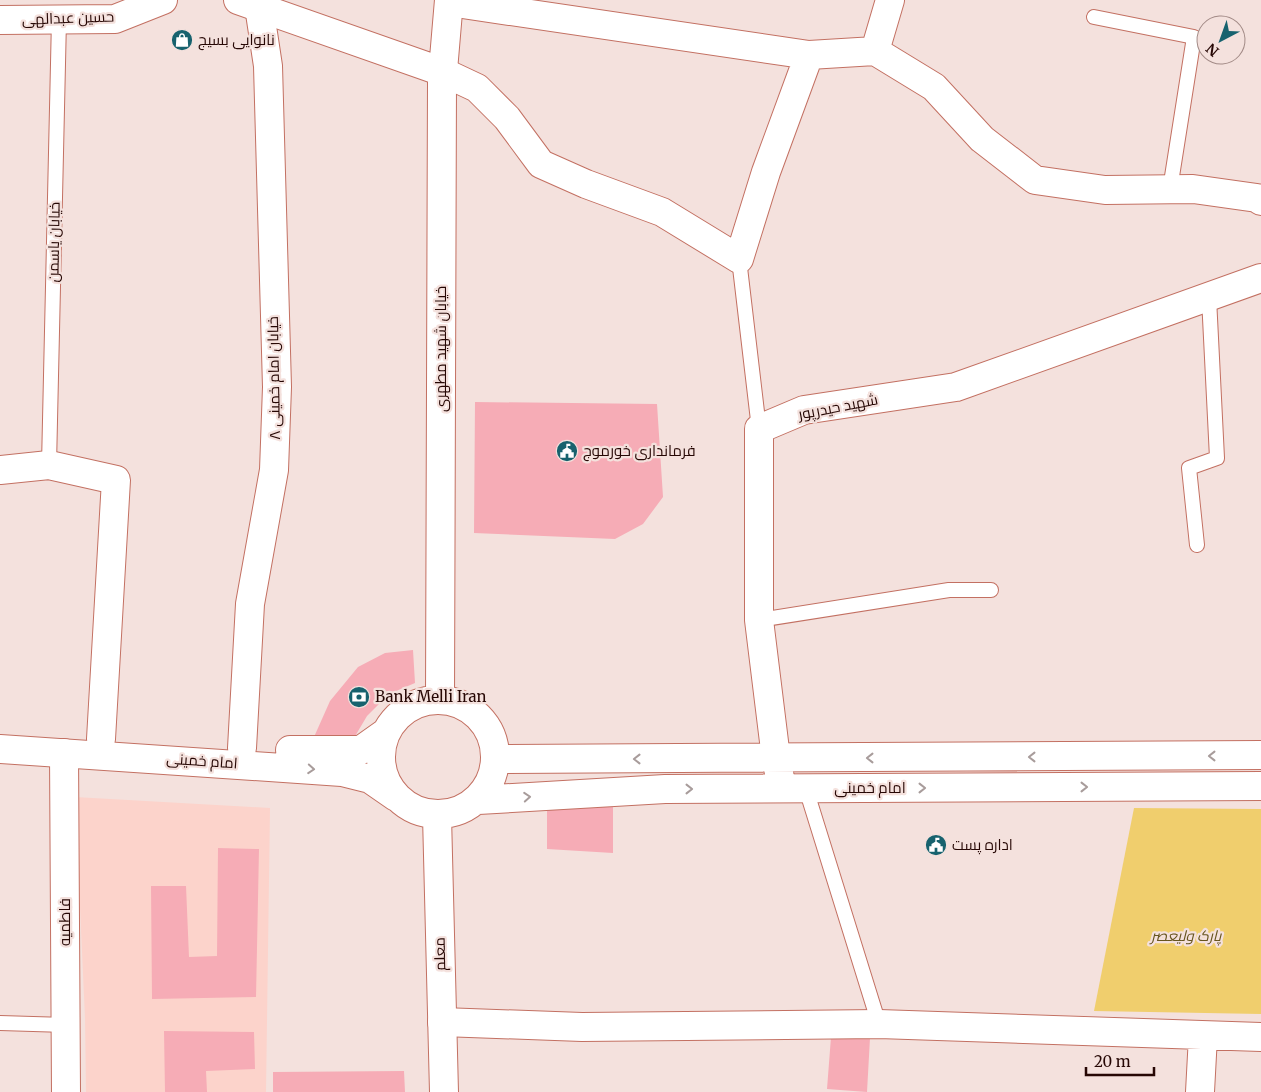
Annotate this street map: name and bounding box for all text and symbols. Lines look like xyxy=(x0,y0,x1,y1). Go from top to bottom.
street label: حسین عبدالهی xyxy=(22,6,114,30)
north arrow xyxy=(1196,15,1246,65)
shop icon: نانوایی بسیج xyxy=(170,28,194,52)
place label: نانوایی بسیج xyxy=(198,30,275,51)
text: N xyxy=(1202,39,1223,60)
street label: خیابان یاسمن xyxy=(43,202,65,282)
street label: خیابان شهید مطهری xyxy=(431,286,451,412)
street label: خیابان امام خمینی ۸ xyxy=(263,316,285,440)
street label: شهید حیدرپور xyxy=(795,389,880,425)
public building icon: فرمانداری خورموج xyxy=(555,439,579,463)
place label: فرمانداری خورموج xyxy=(583,441,696,462)
bank icon: Bank Melli Iran xyxy=(347,685,371,709)
place label: Bank Melli Iran xyxy=(375,687,487,706)
street label: امام خمینی xyxy=(166,749,238,773)
one-way arrow xyxy=(1208,751,1216,761)
one-way arrow xyxy=(1028,752,1036,762)
one-way arrow xyxy=(866,753,874,763)
one-way arrow xyxy=(633,754,641,764)
one-way arrow xyxy=(307,764,315,775)
street label: امام خمینی xyxy=(834,778,906,798)
one-way arrow xyxy=(1081,782,1089,792)
one-way arrow xyxy=(918,783,926,793)
one-way arrow xyxy=(686,784,694,794)
one-way arrow xyxy=(523,792,531,803)
public building icon: اداره پست xyxy=(924,833,948,857)
place label: اداره پست xyxy=(952,835,1013,855)
street label: فاطمیه xyxy=(55,898,74,946)
park label: پارک ولیعصر xyxy=(1149,926,1222,946)
street label: معلم xyxy=(430,937,450,971)
scale bar xyxy=(1086,1044,1154,1076)
text: 20 m xyxy=(1094,1052,1131,1071)

